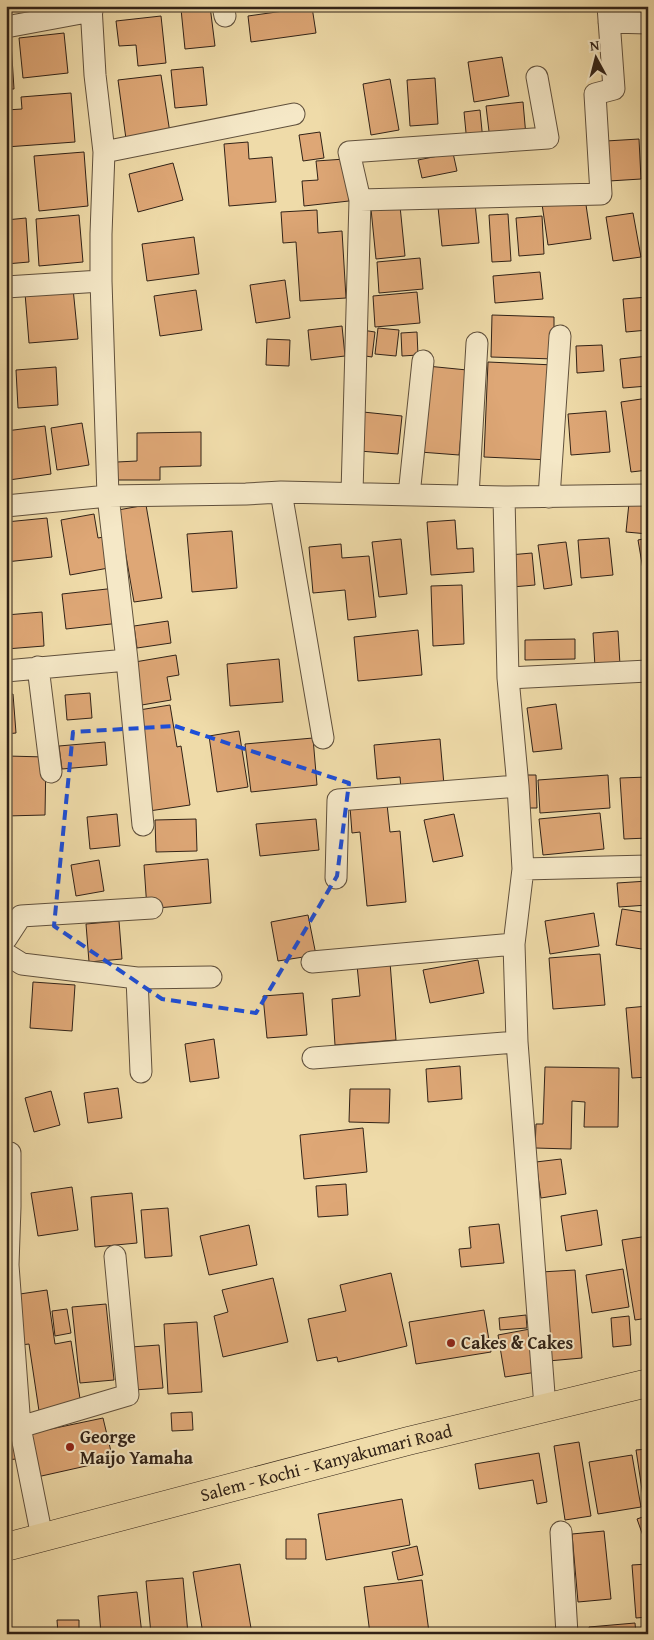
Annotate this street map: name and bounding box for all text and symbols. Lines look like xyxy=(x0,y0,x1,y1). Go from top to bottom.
north arrow xyxy=(572,32,622,82)
text: N xyxy=(589,35,601,56)
place label: Cakes & Cakes xyxy=(461,1329,574,1356)
marker: Cakes & Cakes xyxy=(445,1337,457,1349)
street label: Salem - Kochi - Kanyakumari Road xyxy=(197,1417,455,1508)
place label: George Maijo Yamaha xyxy=(80,1423,194,1471)
marker: George Maijo Yamaha xyxy=(64,1441,76,1453)

